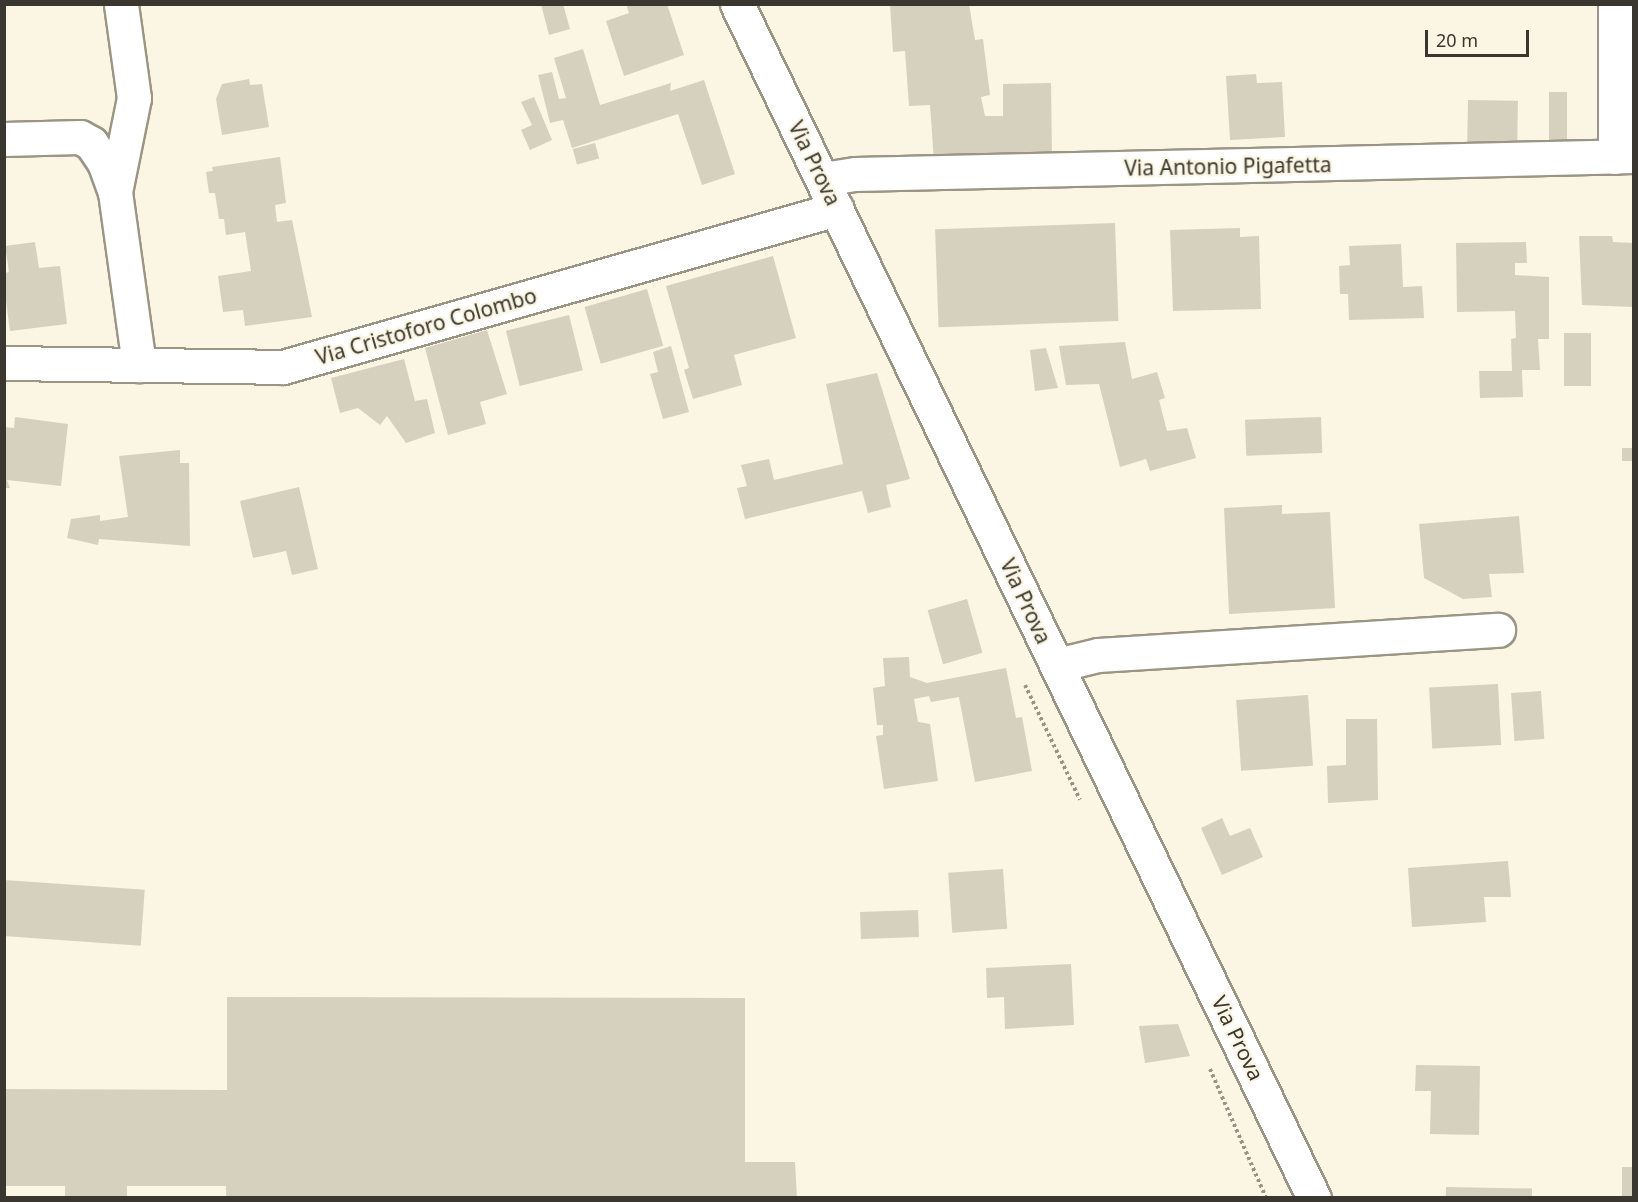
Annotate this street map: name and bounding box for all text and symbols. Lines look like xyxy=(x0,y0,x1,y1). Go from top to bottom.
scale bar xyxy=(1428,18,1532,56)
text: 20 m xyxy=(1436,28,1478,52)
street label: Via Prova xyxy=(784,117,846,209)
street label: Via Antonio Pigafetta xyxy=(1124,152,1332,180)
street label: Via Cristoforo Colombo xyxy=(313,282,539,370)
street label: Via Prova xyxy=(995,554,1057,648)
street label: Via Prova xyxy=(1207,992,1269,1084)

